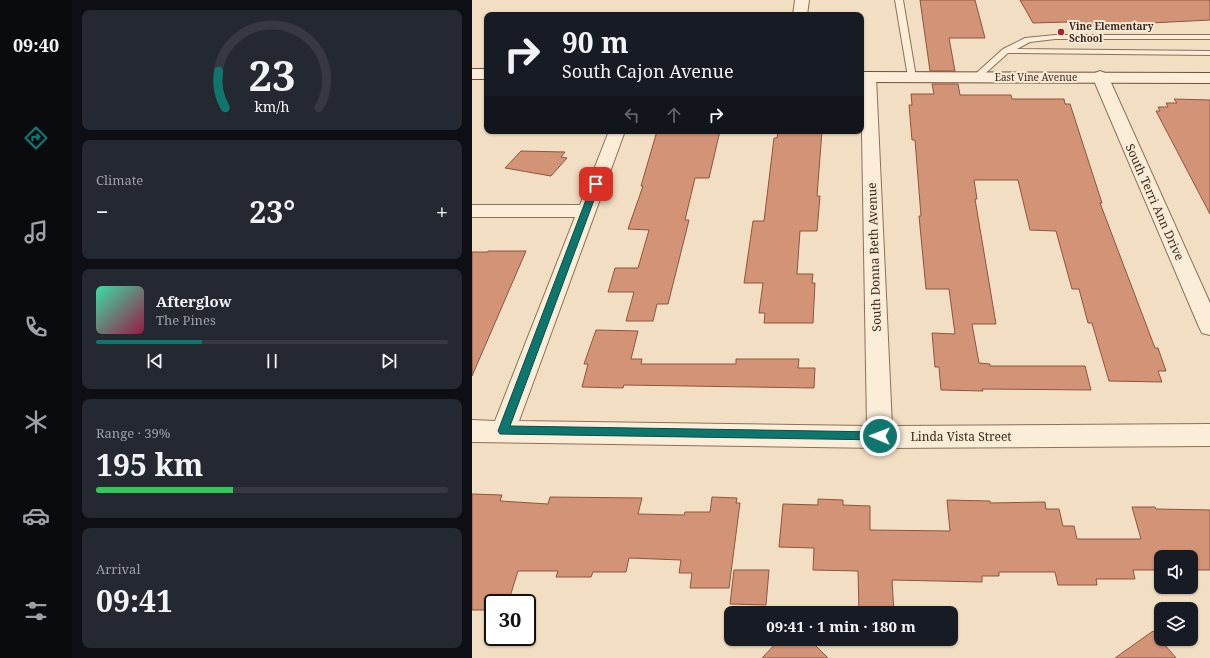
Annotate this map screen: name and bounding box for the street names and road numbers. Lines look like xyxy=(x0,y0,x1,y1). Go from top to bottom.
street label: East Vine Avenue xyxy=(995,70,1077,84)
street label: South Terri Ann Drive xyxy=(1122,141,1188,263)
street label: South Donna Beth Avenue xyxy=(863,182,885,332)
street label: Linda Vista Street xyxy=(910,428,1012,445)

